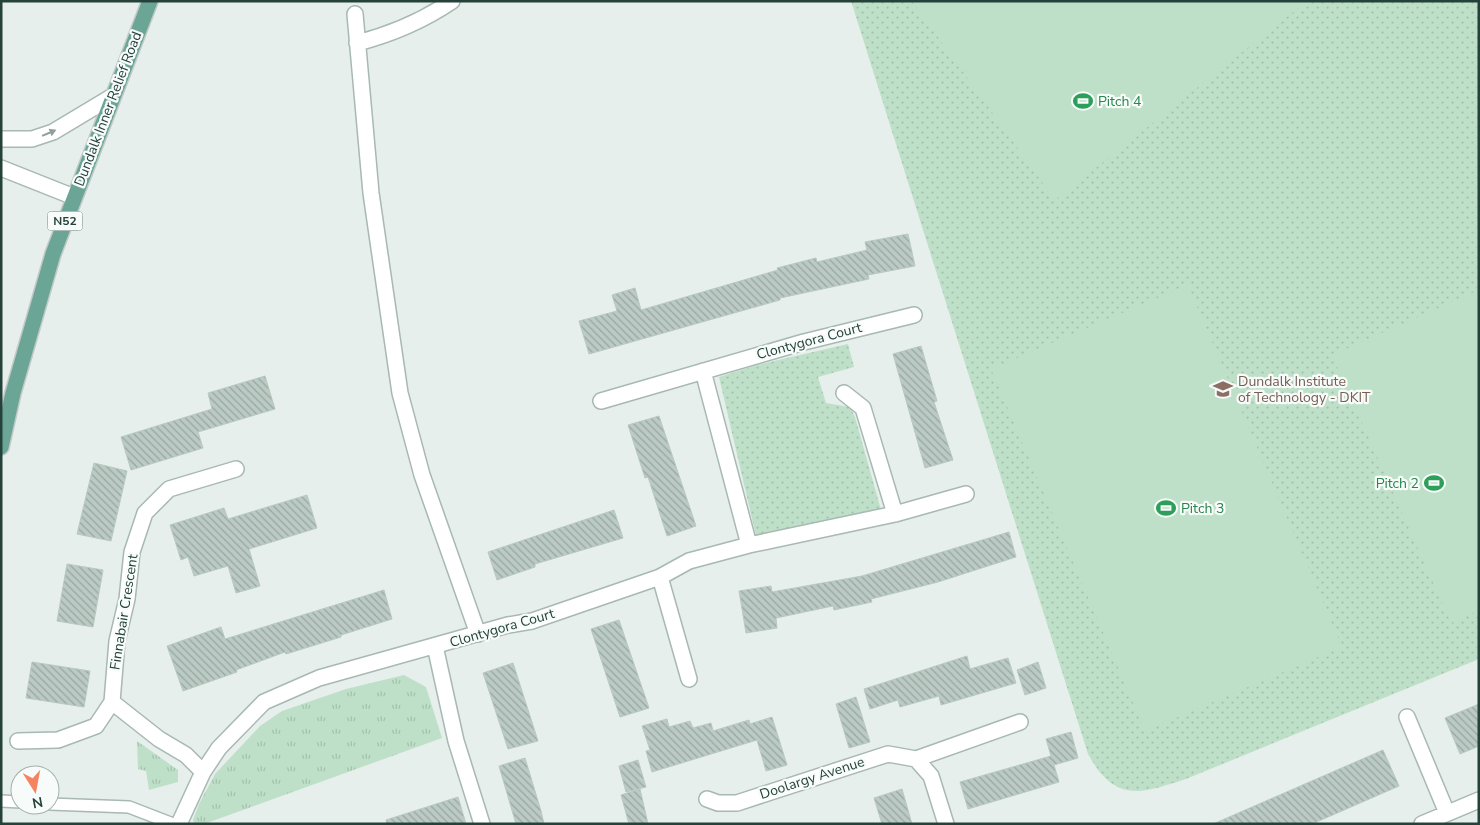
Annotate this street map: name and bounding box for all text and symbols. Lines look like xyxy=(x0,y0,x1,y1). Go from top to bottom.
street label: Dundalk Inner Relief Road xyxy=(70,29,146,189)
sports icon: Pitch 4 xyxy=(1072,90,1094,112)
place label: Pitch 4 xyxy=(1098,92,1141,111)
one-way arrow xyxy=(42,129,57,137)
road number: N52 xyxy=(48,212,82,230)
street label: Clontygora Court xyxy=(754,318,864,364)
place label: Dundalk Institute of Technology - DKIT xyxy=(1238,372,1371,407)
school or university icon: Dundalk Institute of Technology - DKIT xyxy=(1212,378,1234,400)
sports icon: Pitch 2 xyxy=(1423,472,1445,494)
place label: Pitch 2 xyxy=(1376,474,1419,493)
sports icon: Pitch 3 xyxy=(1155,497,1177,519)
place label: Pitch 3 xyxy=(1181,499,1224,518)
street label: Finnabair Crescent xyxy=(105,553,143,671)
street label: Clontygora Court xyxy=(447,604,557,652)
street label: Doolargy Avenue xyxy=(757,752,867,804)
north arrow xyxy=(10,765,60,815)
text: N xyxy=(30,792,44,813)

